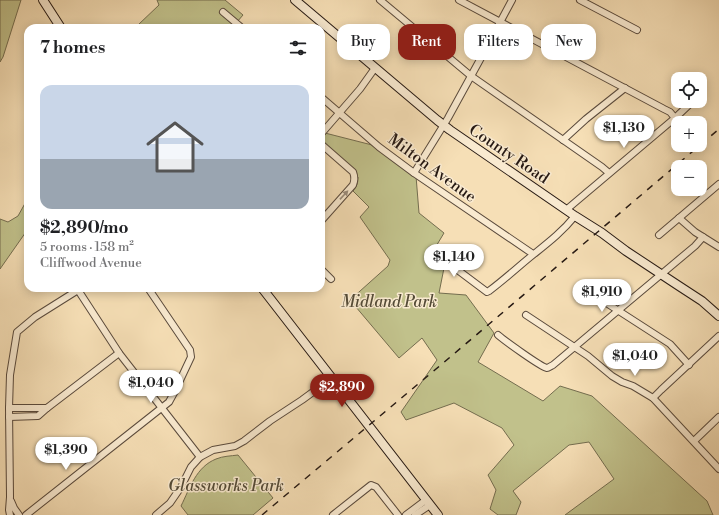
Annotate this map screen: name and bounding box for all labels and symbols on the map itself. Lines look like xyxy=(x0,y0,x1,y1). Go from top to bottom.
pin: $1,130 xyxy=(591,115,657,149)
street label: County Road xyxy=(465,120,553,188)
street label: Milton Avenue xyxy=(384,129,480,207)
one-way arrow xyxy=(339,190,348,200)
pin: $1,140 xyxy=(421,244,487,278)
pin: $1,910 xyxy=(569,279,635,313)
park label: Midland Park xyxy=(341,292,437,312)
pin: $1,040 xyxy=(602,343,668,377)
pin: $1,040 xyxy=(118,370,184,404)
pin: $2,890 xyxy=(309,374,375,408)
pin: $1,390 xyxy=(33,437,99,471)
park label: Glassworks Park xyxy=(168,476,284,496)

